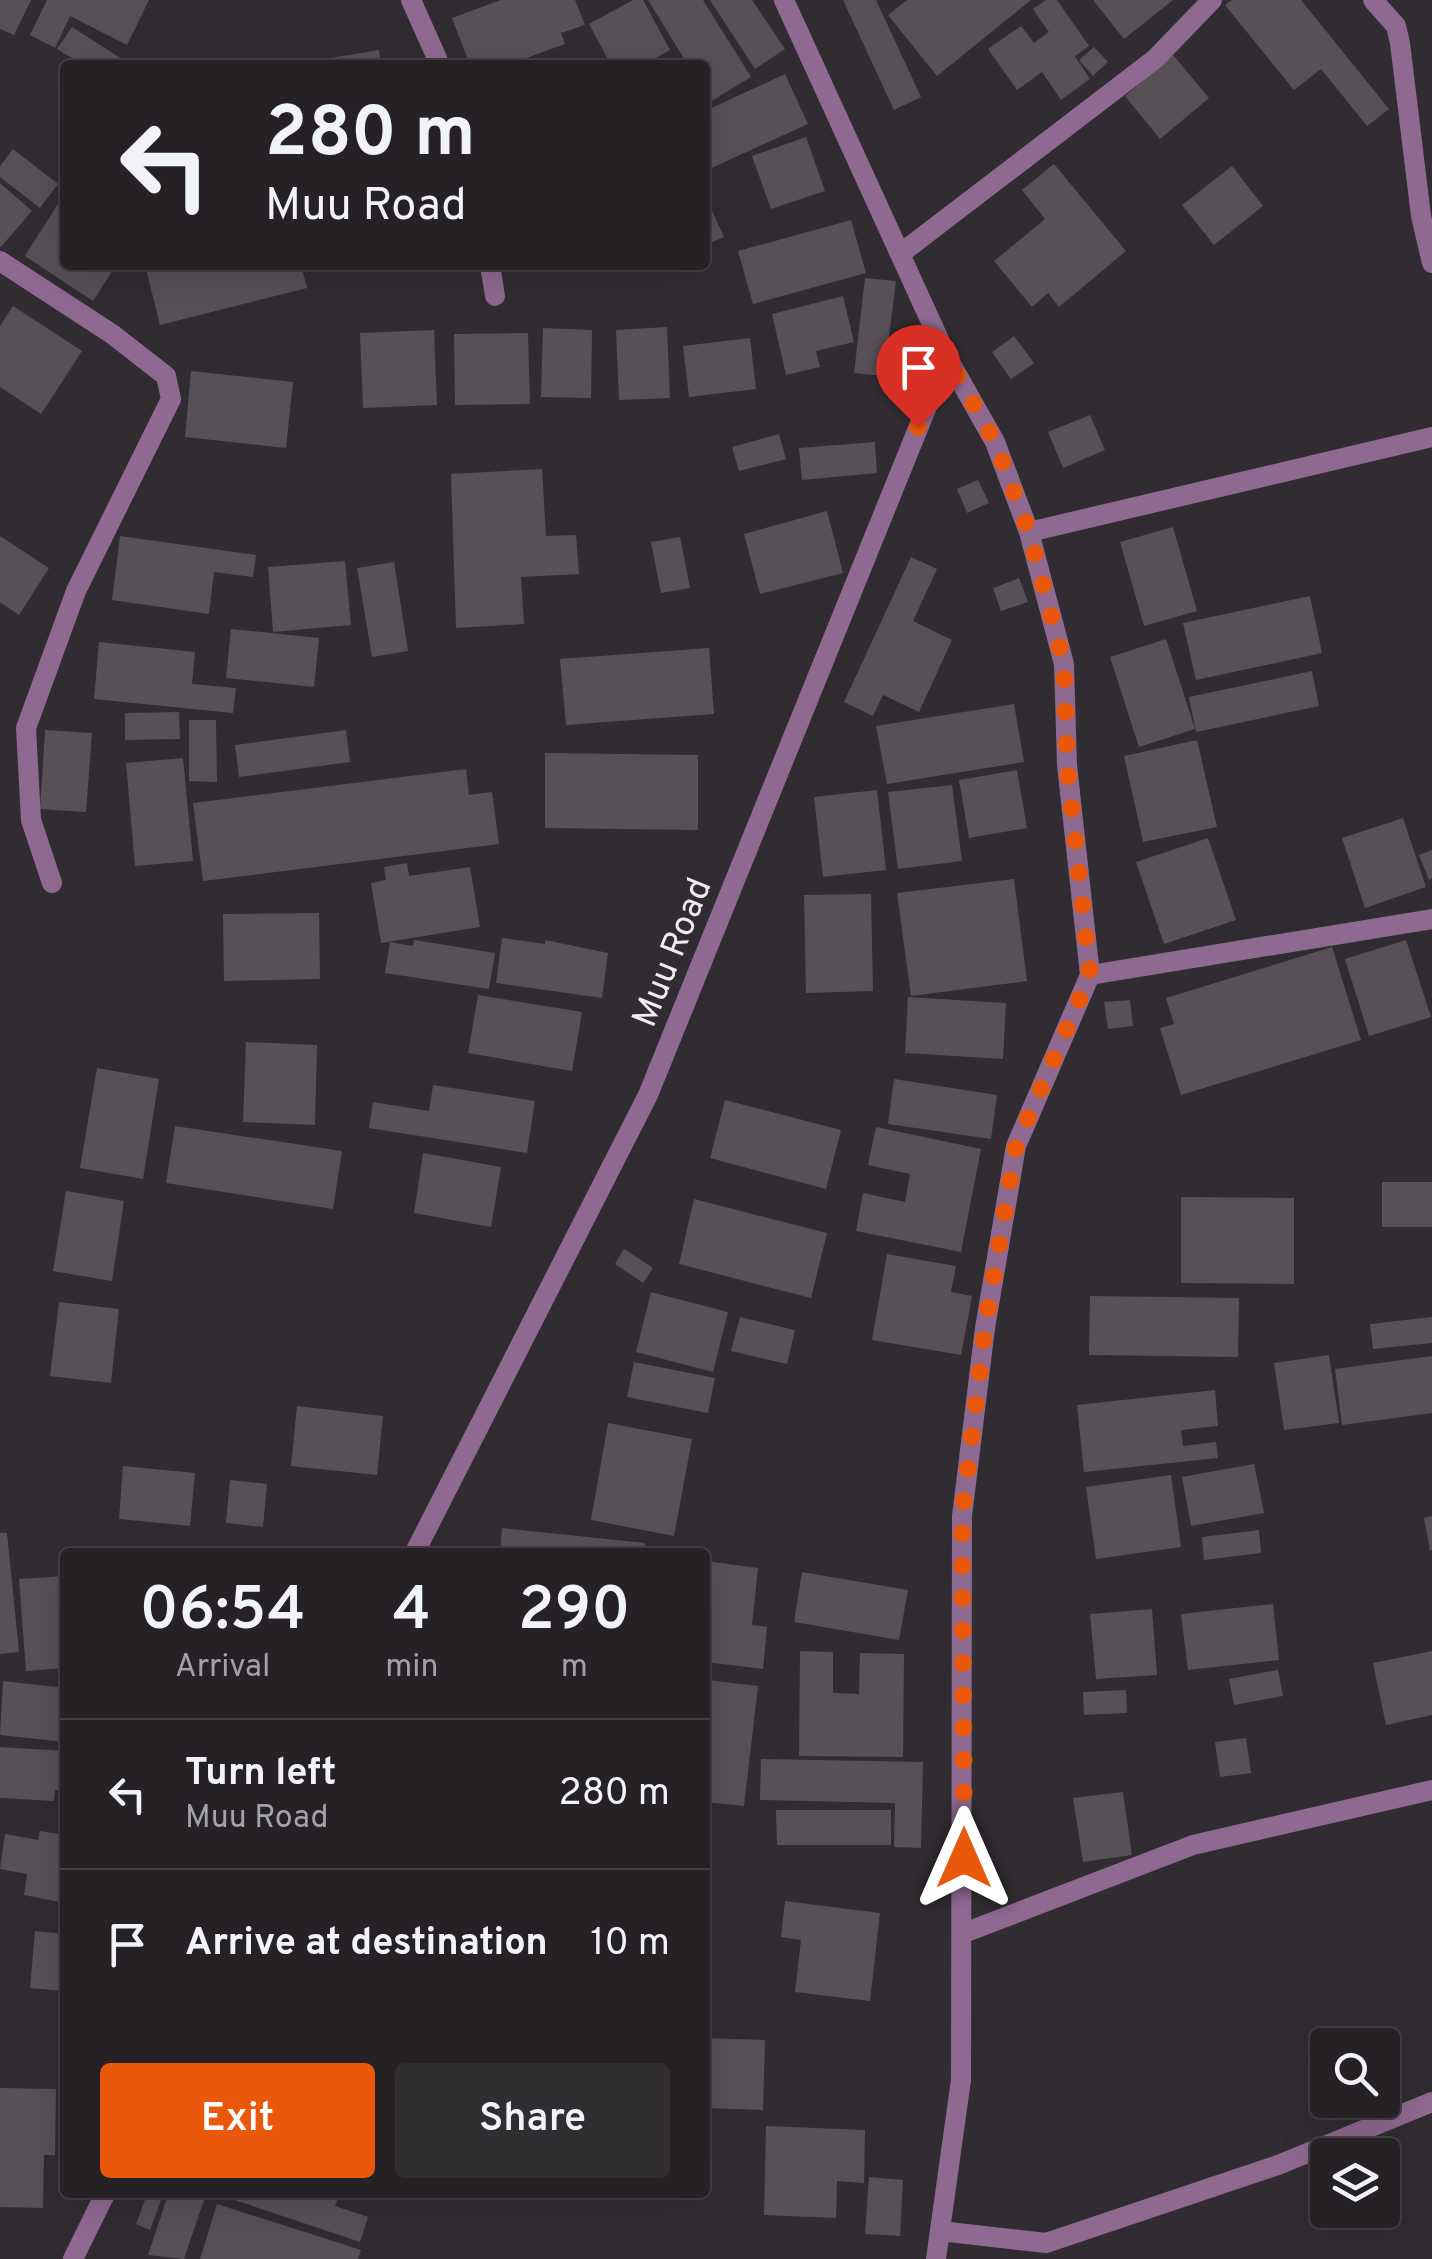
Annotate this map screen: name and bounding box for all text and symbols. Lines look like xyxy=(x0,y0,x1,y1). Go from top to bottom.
text: 280 m xyxy=(265,92,476,181)
icon: left xyxy=(100,100,230,230)
text: Muu Road xyxy=(265,179,467,236)
pin xyxy=(876,325,961,428)
icon: arrive xyxy=(891,340,946,395)
street label: Muu Road xyxy=(624,872,724,1034)
text: 06:54 xyxy=(140,1575,306,1651)
text: 4 xyxy=(393,1575,431,1651)
text: 290 xyxy=(518,1575,630,1651)
text: Arrival xyxy=(175,1648,270,1688)
text: min xyxy=(385,1648,438,1688)
text: m xyxy=(561,1648,588,1688)
text: Turn left xyxy=(185,1750,337,1799)
icon: left xyxy=(100,1767,155,1822)
text: 280 m xyxy=(558,1770,670,1819)
text: Muu Road xyxy=(185,1799,328,1839)
position arrow xyxy=(912,1806,1016,1910)
icon: arrive xyxy=(100,1917,155,1972)
text: Arrive at destination xyxy=(185,1920,548,1969)
text: 10 m xyxy=(590,1920,670,1969)
map controls xyxy=(1310,2028,1400,2228)
button: search xyxy=(1310,2028,1400,2118)
button: Exit xyxy=(100,2063,375,2178)
button: Share xyxy=(395,2063,670,2178)
button: layers xyxy=(1310,2138,1400,2228)

